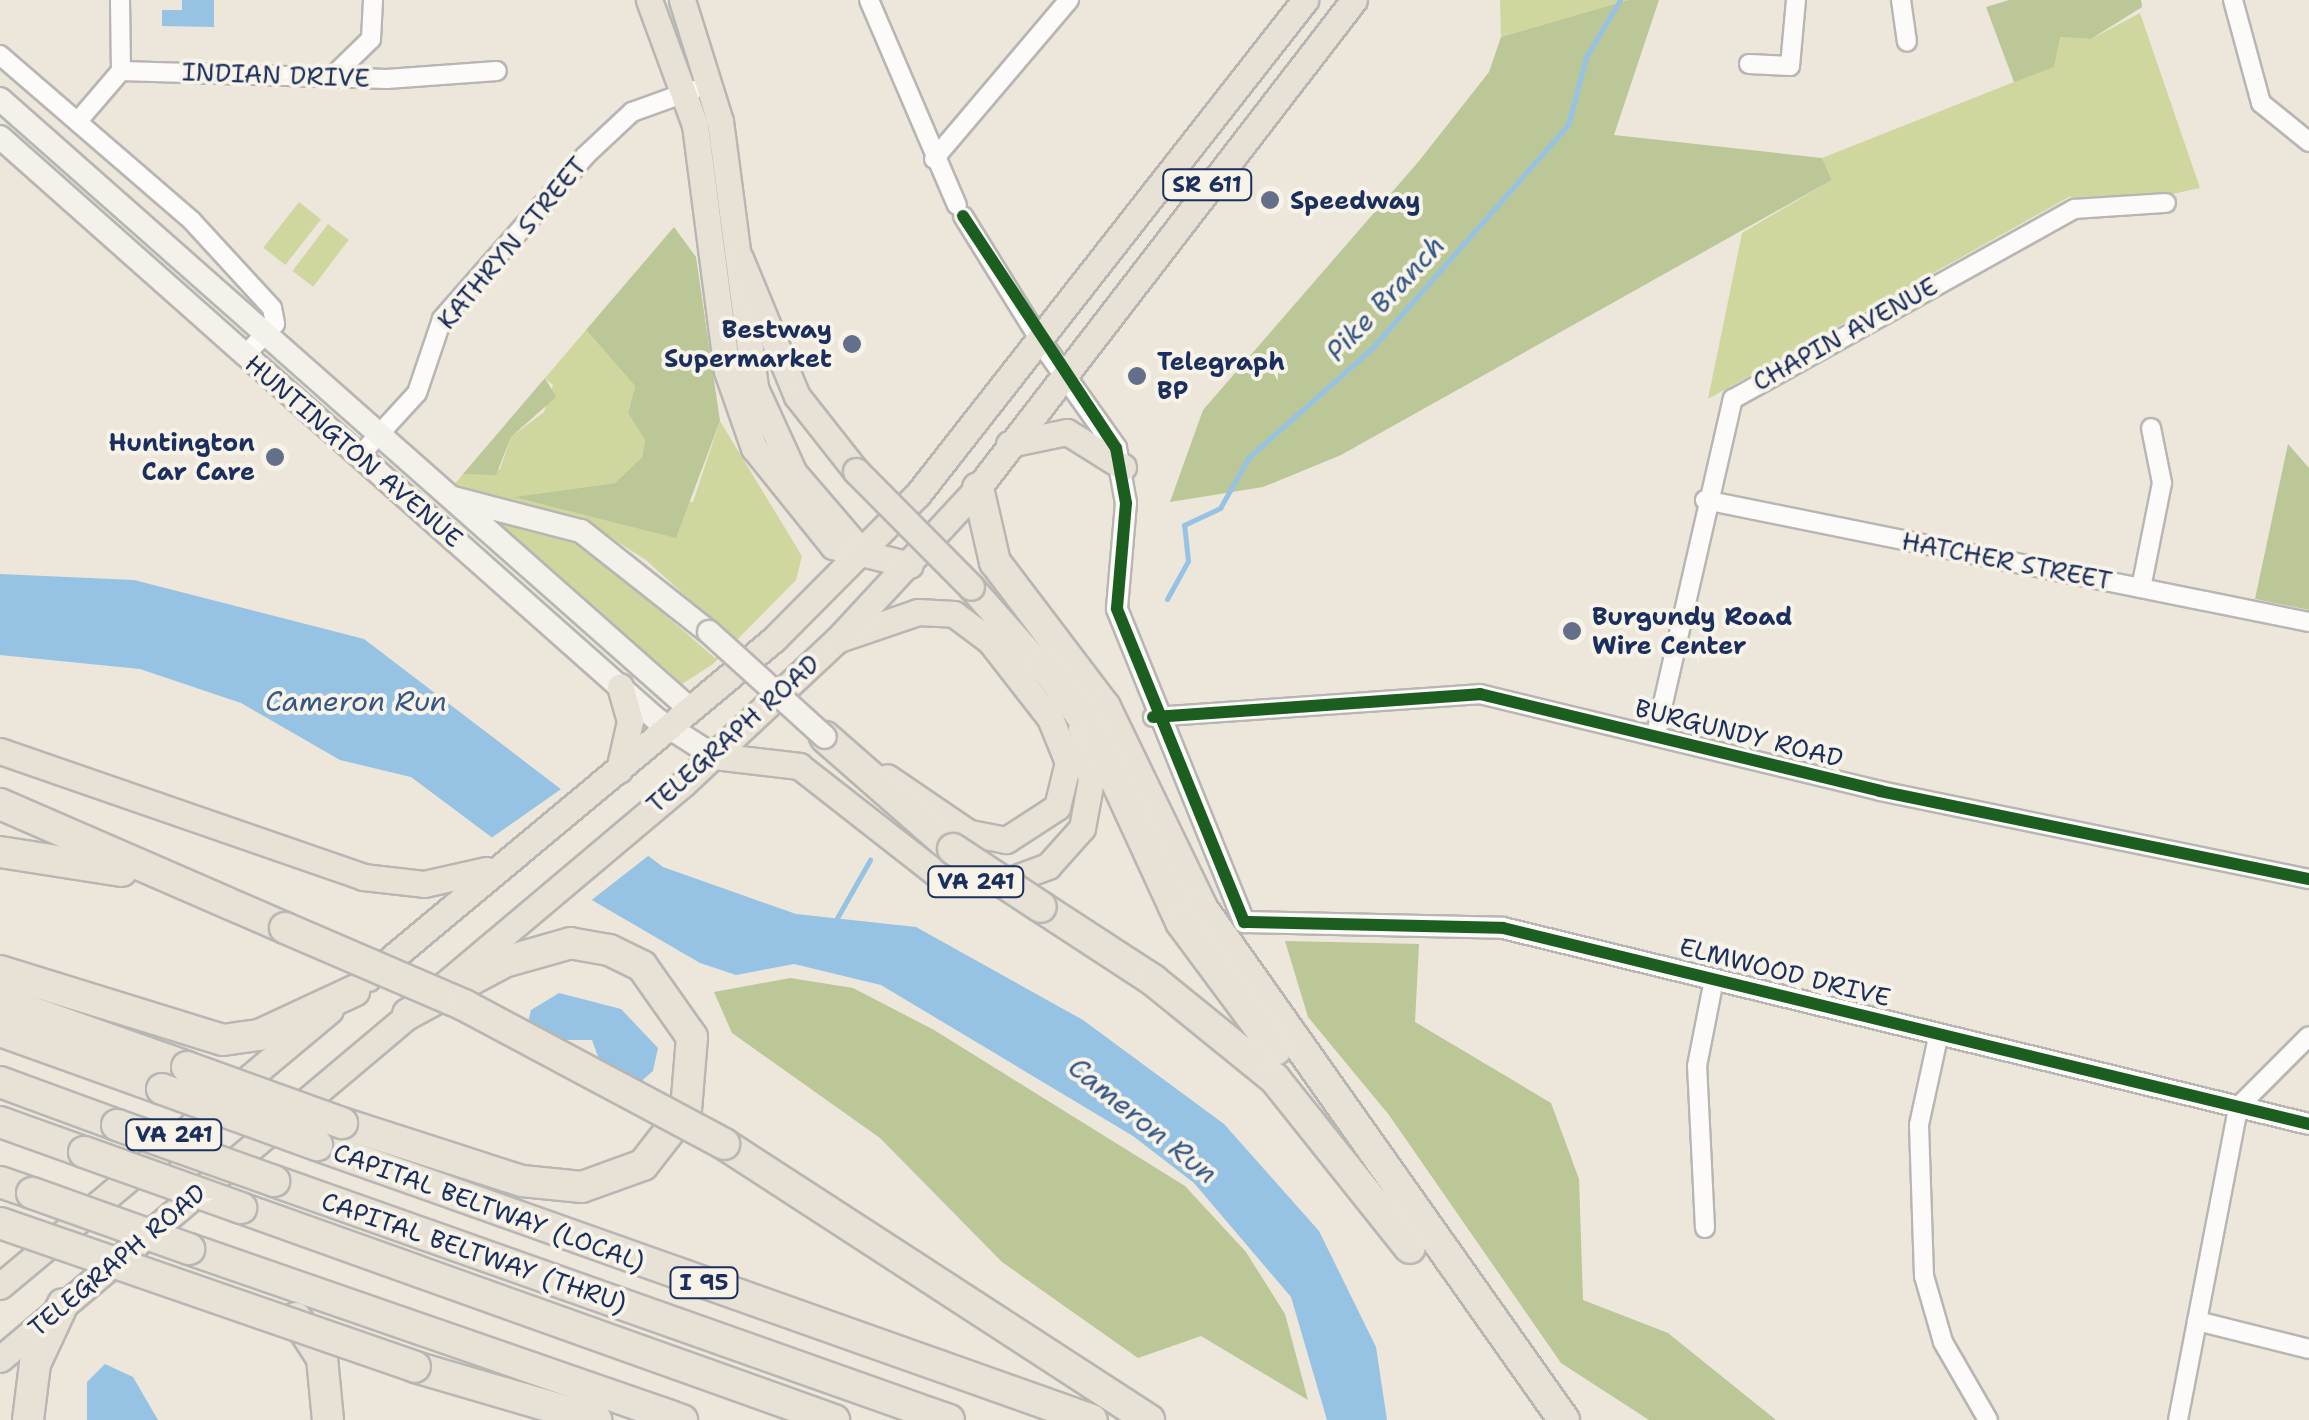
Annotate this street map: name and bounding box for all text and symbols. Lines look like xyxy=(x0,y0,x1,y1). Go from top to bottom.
street label: INDIAN DRIVE xyxy=(182,57,370,93)
street label: KATHRYN STREET xyxy=(431,151,593,335)
road number: SR 611 xyxy=(1162,168,1252,202)
place label: Speedway xyxy=(1290,185,1421,215)
marker: Speedway xyxy=(1259,189,1281,211)
water label: Pike Branch xyxy=(1318,228,1452,368)
street label: CHAPIN AVENUE xyxy=(1747,271,1943,397)
place label: Bestway Supermarket xyxy=(664,315,832,374)
marker: Bestway Supermarket xyxy=(841,333,863,355)
place label: Telegraph BP xyxy=(1157,347,1285,406)
street label: HUNTINGTON AVENUE xyxy=(239,348,469,554)
marker: Telegraph BP xyxy=(1126,365,1148,387)
place label: Huntington Car Care xyxy=(109,428,255,487)
marker: Huntington Car Care xyxy=(264,446,286,468)
street label: HATCHER STREET xyxy=(1899,526,2115,596)
place label: Burgundy Road Wire Center xyxy=(1592,602,1792,661)
marker: Burgundy Road Wire Center xyxy=(1561,620,1583,642)
street label: TELEGRAPH ROAD xyxy=(641,649,825,819)
water label: Cameron Run xyxy=(265,684,447,718)
street label: BURGUNDY ROAD xyxy=(1632,693,1846,773)
road number: VA 241 xyxy=(926,865,1026,899)
street label: ELMWOOD DRIVE xyxy=(1676,931,1894,1013)
water label: Cameron Run xyxy=(1062,1050,1224,1190)
road number: VA 241 xyxy=(124,1118,224,1152)
street label: CAPITAL BELTWAY (LOCAL) xyxy=(329,1137,649,1277)
street label: TELEGRAPH ROAD xyxy=(22,1177,212,1343)
street label: CAPITAL BELTWAY (THRU) xyxy=(318,1186,630,1318)
road number: I 95 xyxy=(669,1266,739,1300)

